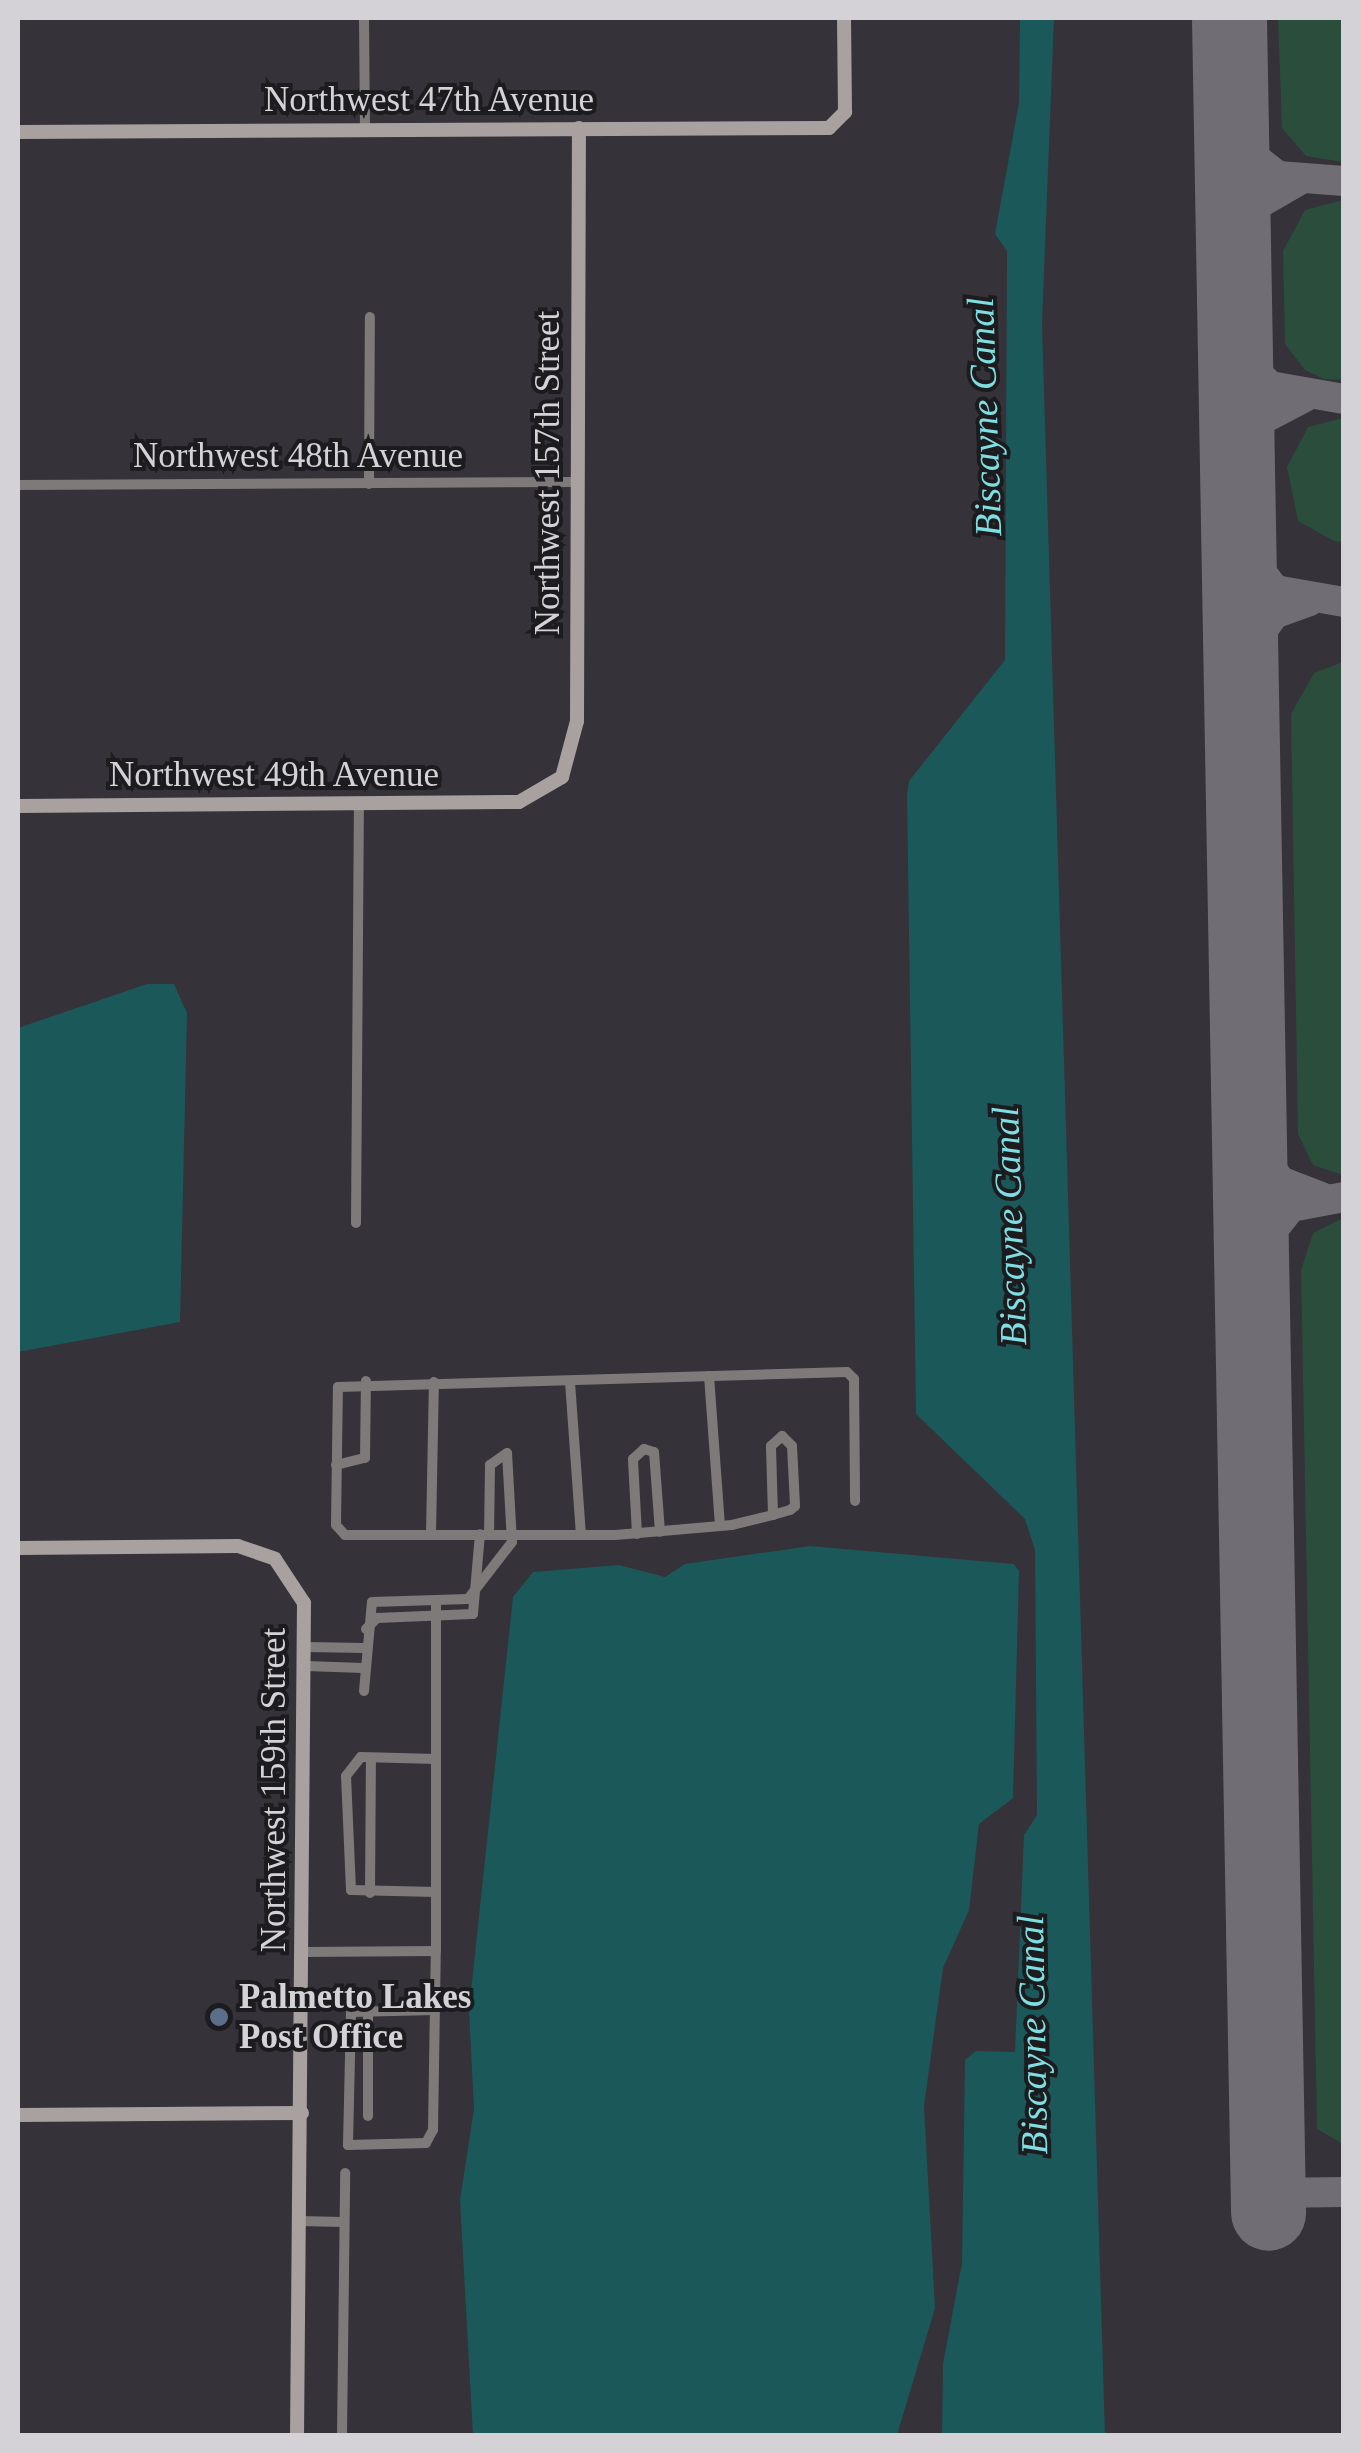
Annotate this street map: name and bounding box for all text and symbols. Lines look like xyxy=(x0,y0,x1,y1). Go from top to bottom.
street label: Northwest 47th Avenue xyxy=(263,79,595,121)
water label: Biscayne Canal xyxy=(958,296,1012,538)
street label: Northwest 157th Street xyxy=(527,311,569,635)
street label: Northwest 48th Avenue xyxy=(132,435,464,477)
street label: Northwest 49th Avenue xyxy=(108,754,440,796)
water label: Biscayne Canal xyxy=(983,1105,1037,1347)
street label: Northwest 159th Street xyxy=(253,1628,295,1952)
water label: Biscayne Canal xyxy=(1008,1915,1058,2155)
place label: Palmetto Lakes Post Office xyxy=(239,1976,471,2058)
marker: Palmetto Lakes Post Office xyxy=(208,2006,230,2028)

